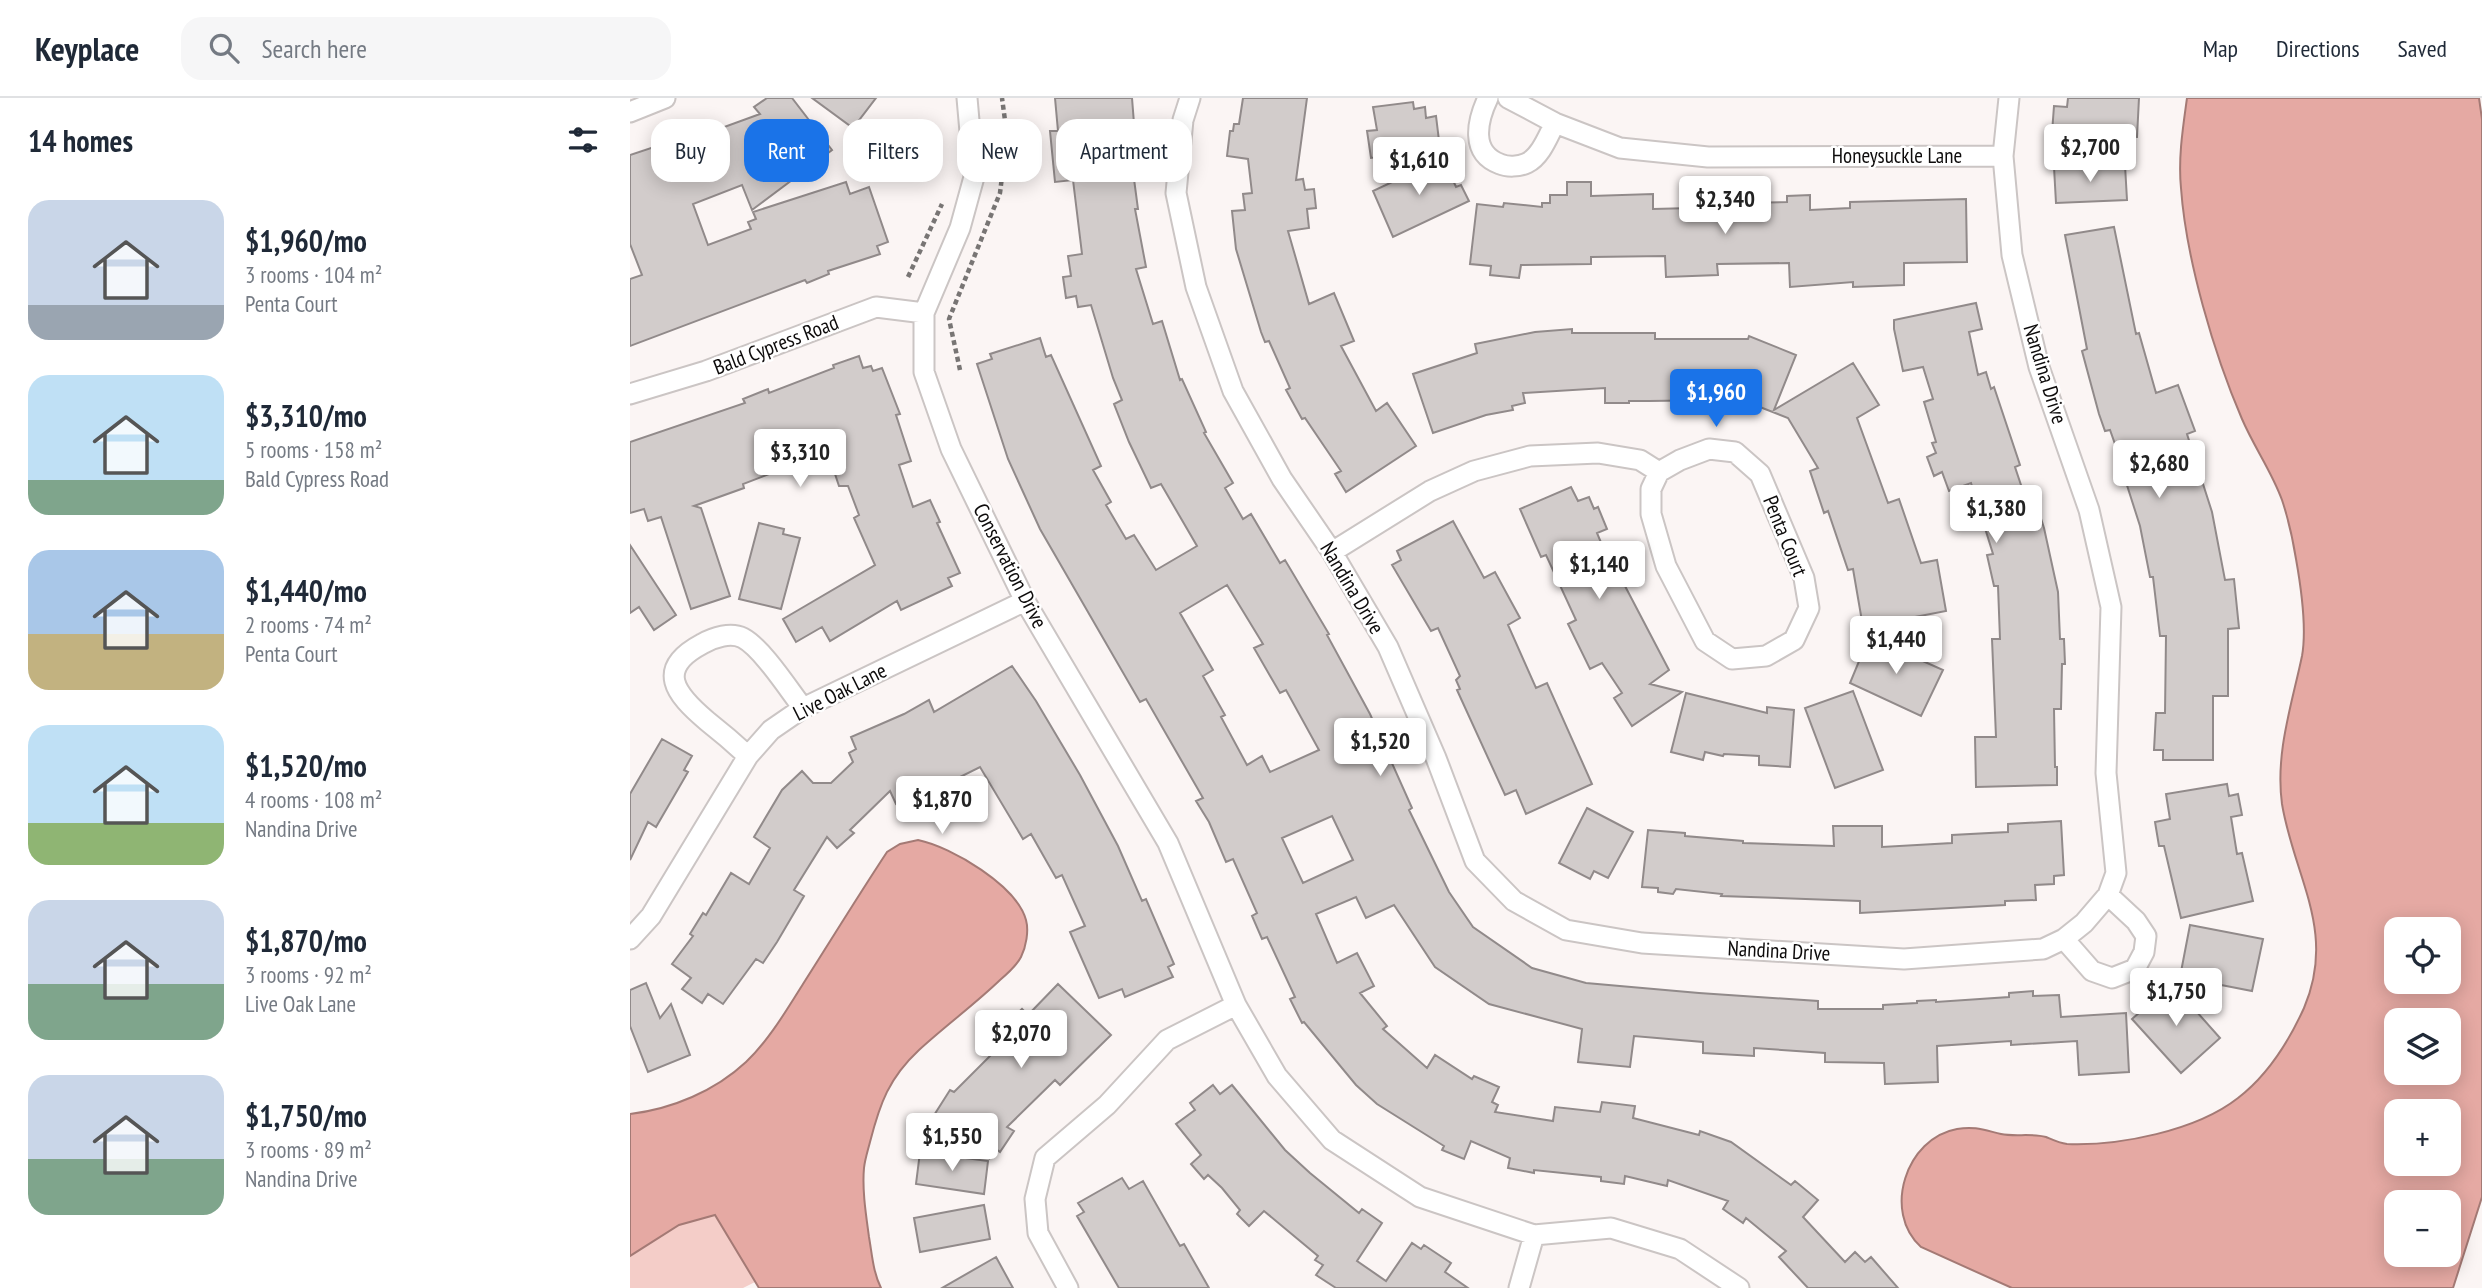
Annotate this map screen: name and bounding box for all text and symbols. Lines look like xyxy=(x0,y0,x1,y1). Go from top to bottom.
search box xyxy=(181,17,671,80)
text: Keyplace xyxy=(35,27,139,70)
icon: search xyxy=(205,29,243,67)
text: Search here xyxy=(261,32,367,65)
text: Map xyxy=(2203,33,2238,64)
text: Directions xyxy=(2276,33,2360,64)
text: Saved xyxy=(2398,33,2447,64)
chip: Buy xyxy=(651,119,730,182)
chip: Rent xyxy=(744,119,829,182)
chip: Filters xyxy=(843,119,943,182)
chip: New xyxy=(957,119,1042,182)
chip: Apartment xyxy=(1056,119,1192,182)
text: 14 homes xyxy=(28,121,133,160)
icon: filters xyxy=(564,121,602,159)
pin: $2,700 xyxy=(2033,125,2147,184)
text: $2,700 xyxy=(2060,132,2120,161)
pin: $1,610 xyxy=(1362,138,1476,197)
street label: Honeysuckle Lane xyxy=(1832,142,1962,169)
text: $1,610 xyxy=(1389,145,1449,174)
pin: $2,340 xyxy=(1668,176,1782,236)
text: $2,340 xyxy=(1695,184,1755,213)
text: $1,960/mo xyxy=(245,221,367,260)
icon: home xyxy=(84,228,168,312)
text: 3 rooms · 104 m² xyxy=(245,260,382,289)
text: Penta Court xyxy=(245,289,338,318)
street label: Bald Cypress Road xyxy=(710,308,842,381)
street label: Nandina Drive xyxy=(2018,321,2073,427)
pin: $1,960 xyxy=(1659,370,1773,429)
text: $1,960 xyxy=(1686,377,1746,406)
text: $3,310/mo xyxy=(245,396,367,435)
icon: home xyxy=(84,403,168,487)
pin: $3,310 xyxy=(743,430,857,489)
text: 5 rooms · 158 m² xyxy=(245,435,382,464)
text: $3,310 xyxy=(770,437,830,466)
pin: $2,680 xyxy=(2102,440,2216,500)
text: $2,680 xyxy=(2129,448,2189,477)
text: Bald Cypress Road xyxy=(245,464,389,493)
pin: $1,380 xyxy=(1939,486,2053,545)
street label: Penta Court xyxy=(1757,492,1814,580)
text: $1,380 xyxy=(1966,493,2026,522)
street label: Conservation Drive xyxy=(967,499,1053,633)
street label: Nandina Drive xyxy=(1314,537,1390,639)
pin: $1,140 xyxy=(1542,542,1656,601)
text: $1,140 xyxy=(1569,549,1629,578)
text: $1,440/mo xyxy=(245,571,367,610)
icon: home xyxy=(84,578,168,662)
text: 2 rooms · 74 m² xyxy=(245,610,372,639)
pin: $1,440 xyxy=(1839,616,1953,676)
text: $1,440 xyxy=(1866,624,1926,653)
text: Penta Court xyxy=(245,639,338,668)
street label: Live Oak Lane xyxy=(789,657,891,727)
pin: $1,520 xyxy=(1323,718,1437,778)
text: $1,520 xyxy=(1350,726,1410,755)
text: $1,520/mo xyxy=(245,746,367,785)
icon: home xyxy=(84,753,168,837)
pin: $1,870 xyxy=(885,776,999,836)
text: $1,870 xyxy=(912,784,972,813)
text: 4 rooms · 108 m² xyxy=(245,785,382,814)
text: Nandina Drive xyxy=(245,814,358,843)
map controls xyxy=(2384,917,2461,1267)
button: locate xyxy=(2384,917,2461,994)
text: $1,870/mo xyxy=(245,921,367,960)
icon: home xyxy=(84,928,168,1012)
street label: Nandina Drive xyxy=(1727,934,1831,967)
text: 3 rooms · 92 m² xyxy=(245,960,372,989)
pin: $1,750 xyxy=(2119,968,2233,1028)
text: $1,750 xyxy=(2146,976,2206,1005)
text: Live Oak Lane xyxy=(245,989,356,1018)
button: layers xyxy=(2384,1008,2461,1085)
pin: $2,070 xyxy=(964,1010,1078,1070)
text: $2,070 xyxy=(991,1018,1051,1047)
text: $1,750/mo xyxy=(245,1096,367,1135)
button: + xyxy=(2384,1099,2461,1176)
icon: home xyxy=(84,1103,168,1187)
pin: $1,550 xyxy=(895,1114,1009,1173)
text: $1,550 xyxy=(922,1121,982,1150)
text: 3 rooms · 89 m² xyxy=(245,1135,372,1164)
text: Nandina Drive xyxy=(245,1164,358,1193)
button: − xyxy=(2384,1190,2461,1267)

